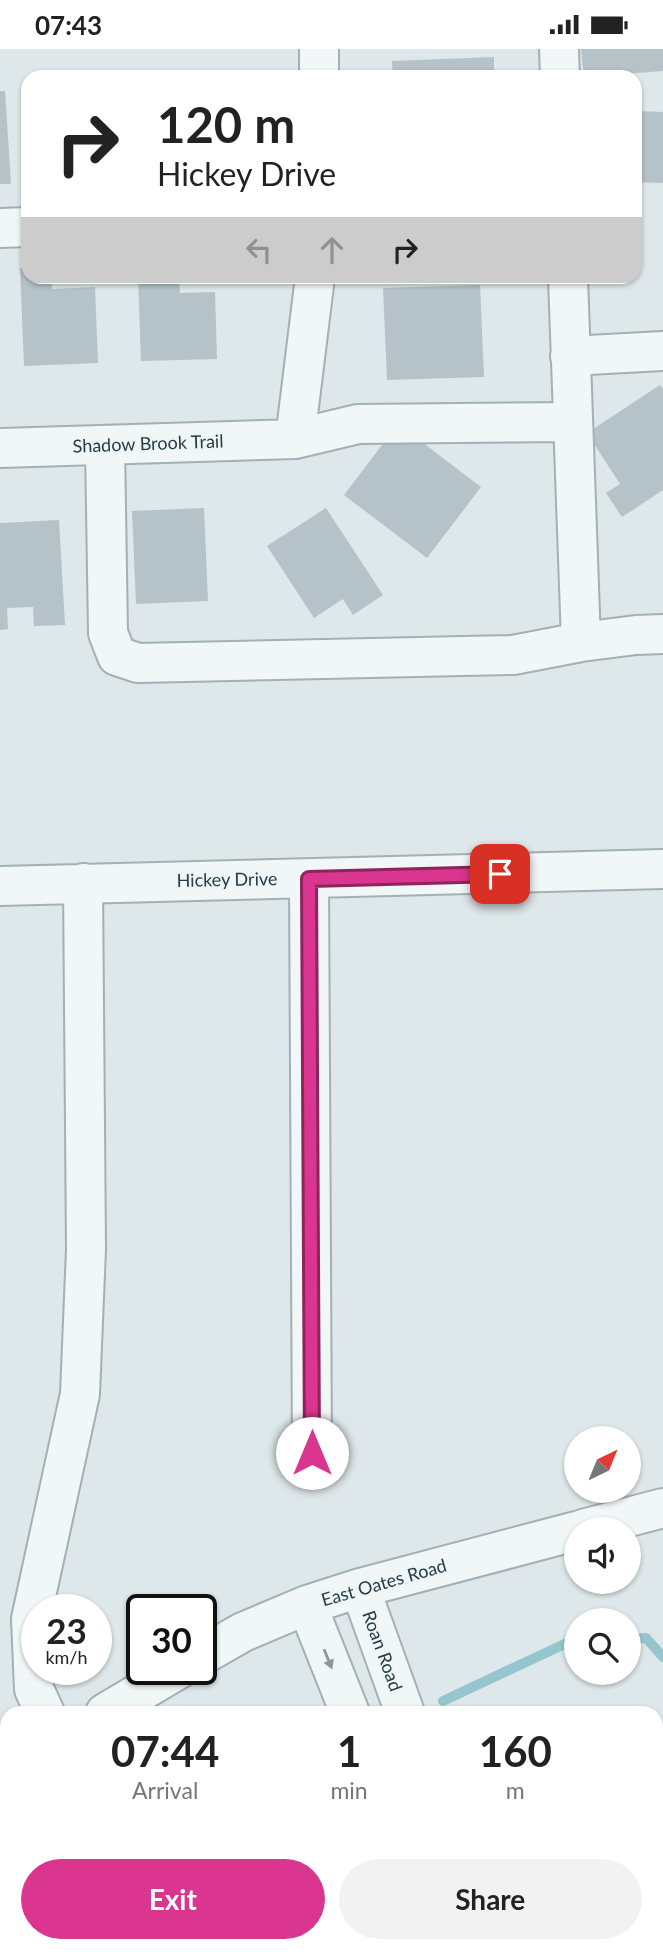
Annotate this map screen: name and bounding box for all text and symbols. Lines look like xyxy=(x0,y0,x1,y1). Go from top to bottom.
text: 07:43 xyxy=(35,9,102,41)
text: 120 m xyxy=(157,95,295,153)
icon: right xyxy=(42,98,133,189)
text: Hickey Drive xyxy=(157,154,336,193)
icon: left xyxy=(240,231,278,269)
icon: ahead xyxy=(313,231,351,269)
icon: right xyxy=(386,231,424,269)
street label: Shadow Brook Trail xyxy=(72,429,224,457)
pin xyxy=(470,844,530,904)
icon: arrive xyxy=(481,855,519,893)
street label: Hickey Drive xyxy=(176,867,278,891)
position arrow xyxy=(275,1416,349,1490)
north arrow xyxy=(564,1426,640,1503)
map controls xyxy=(564,1426,641,1685)
button: sound xyxy=(564,1517,641,1594)
street label: East Oates Road xyxy=(319,1554,449,1610)
speed limit sign: 30 xyxy=(126,1594,217,1685)
street label: Roan Road xyxy=(358,1607,408,1694)
button: search xyxy=(564,1608,641,1685)
text: 23 xyxy=(46,1609,87,1651)
text: km/h xyxy=(45,1646,88,1668)
one-way arrow xyxy=(323,1649,334,1670)
text: 07:44 xyxy=(111,1726,219,1776)
text: 1 xyxy=(337,1726,361,1776)
text: 160 xyxy=(479,1726,552,1776)
text: Arrival xyxy=(132,1776,198,1804)
text: min xyxy=(330,1776,368,1804)
text: m xyxy=(506,1776,525,1804)
button: Exit xyxy=(21,1859,325,1939)
button: Share xyxy=(339,1859,642,1939)

